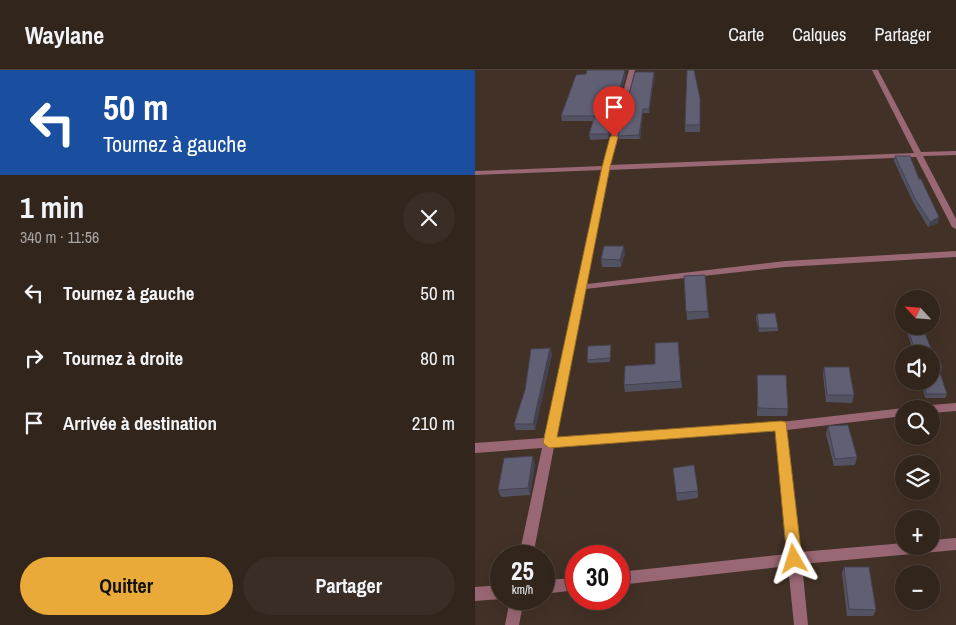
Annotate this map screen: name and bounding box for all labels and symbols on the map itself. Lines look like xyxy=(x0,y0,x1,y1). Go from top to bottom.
pin xyxy=(593,86,635,137)
north arrow xyxy=(895,290,940,335)
position arrow xyxy=(767,532,819,584)
speed limit sign: 30 xyxy=(565,545,630,610)

